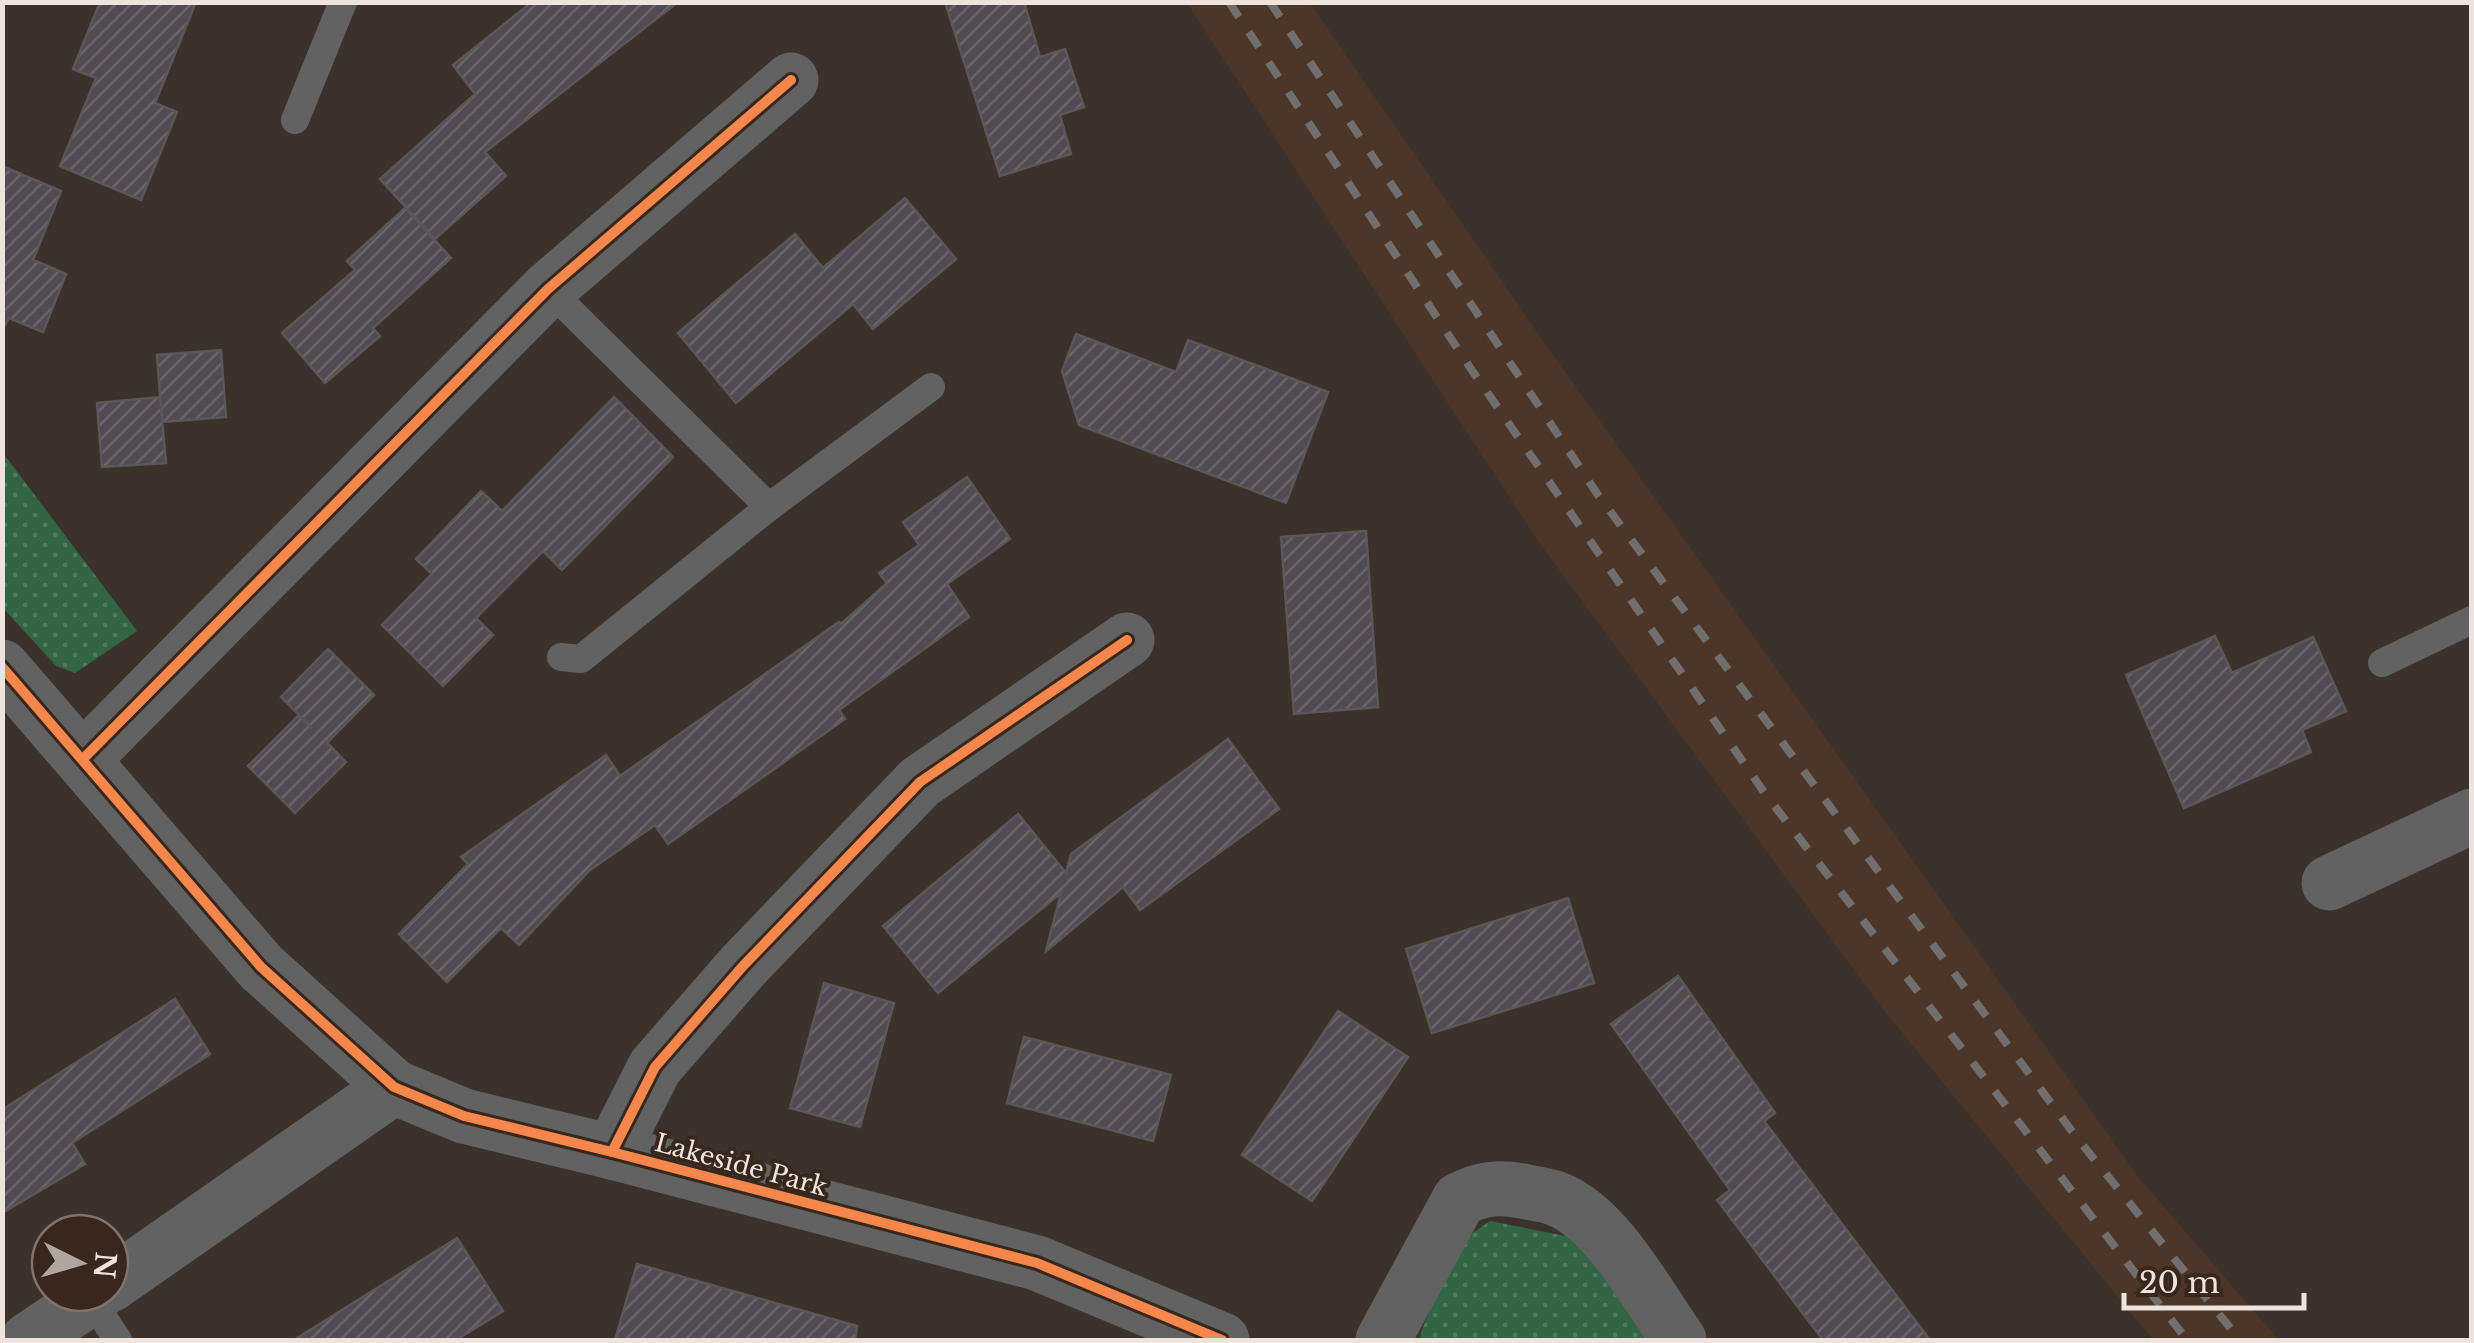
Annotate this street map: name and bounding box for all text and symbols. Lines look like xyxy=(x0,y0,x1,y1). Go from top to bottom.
street label: Lakeside Park xyxy=(651,1127,831,1203)
north arrow xyxy=(30,1213,130,1313)
scale bar xyxy=(2124,1248,2304,1310)
text: N xyxy=(86,1250,123,1280)
text: 20 m xyxy=(2139,1264,2220,1301)

